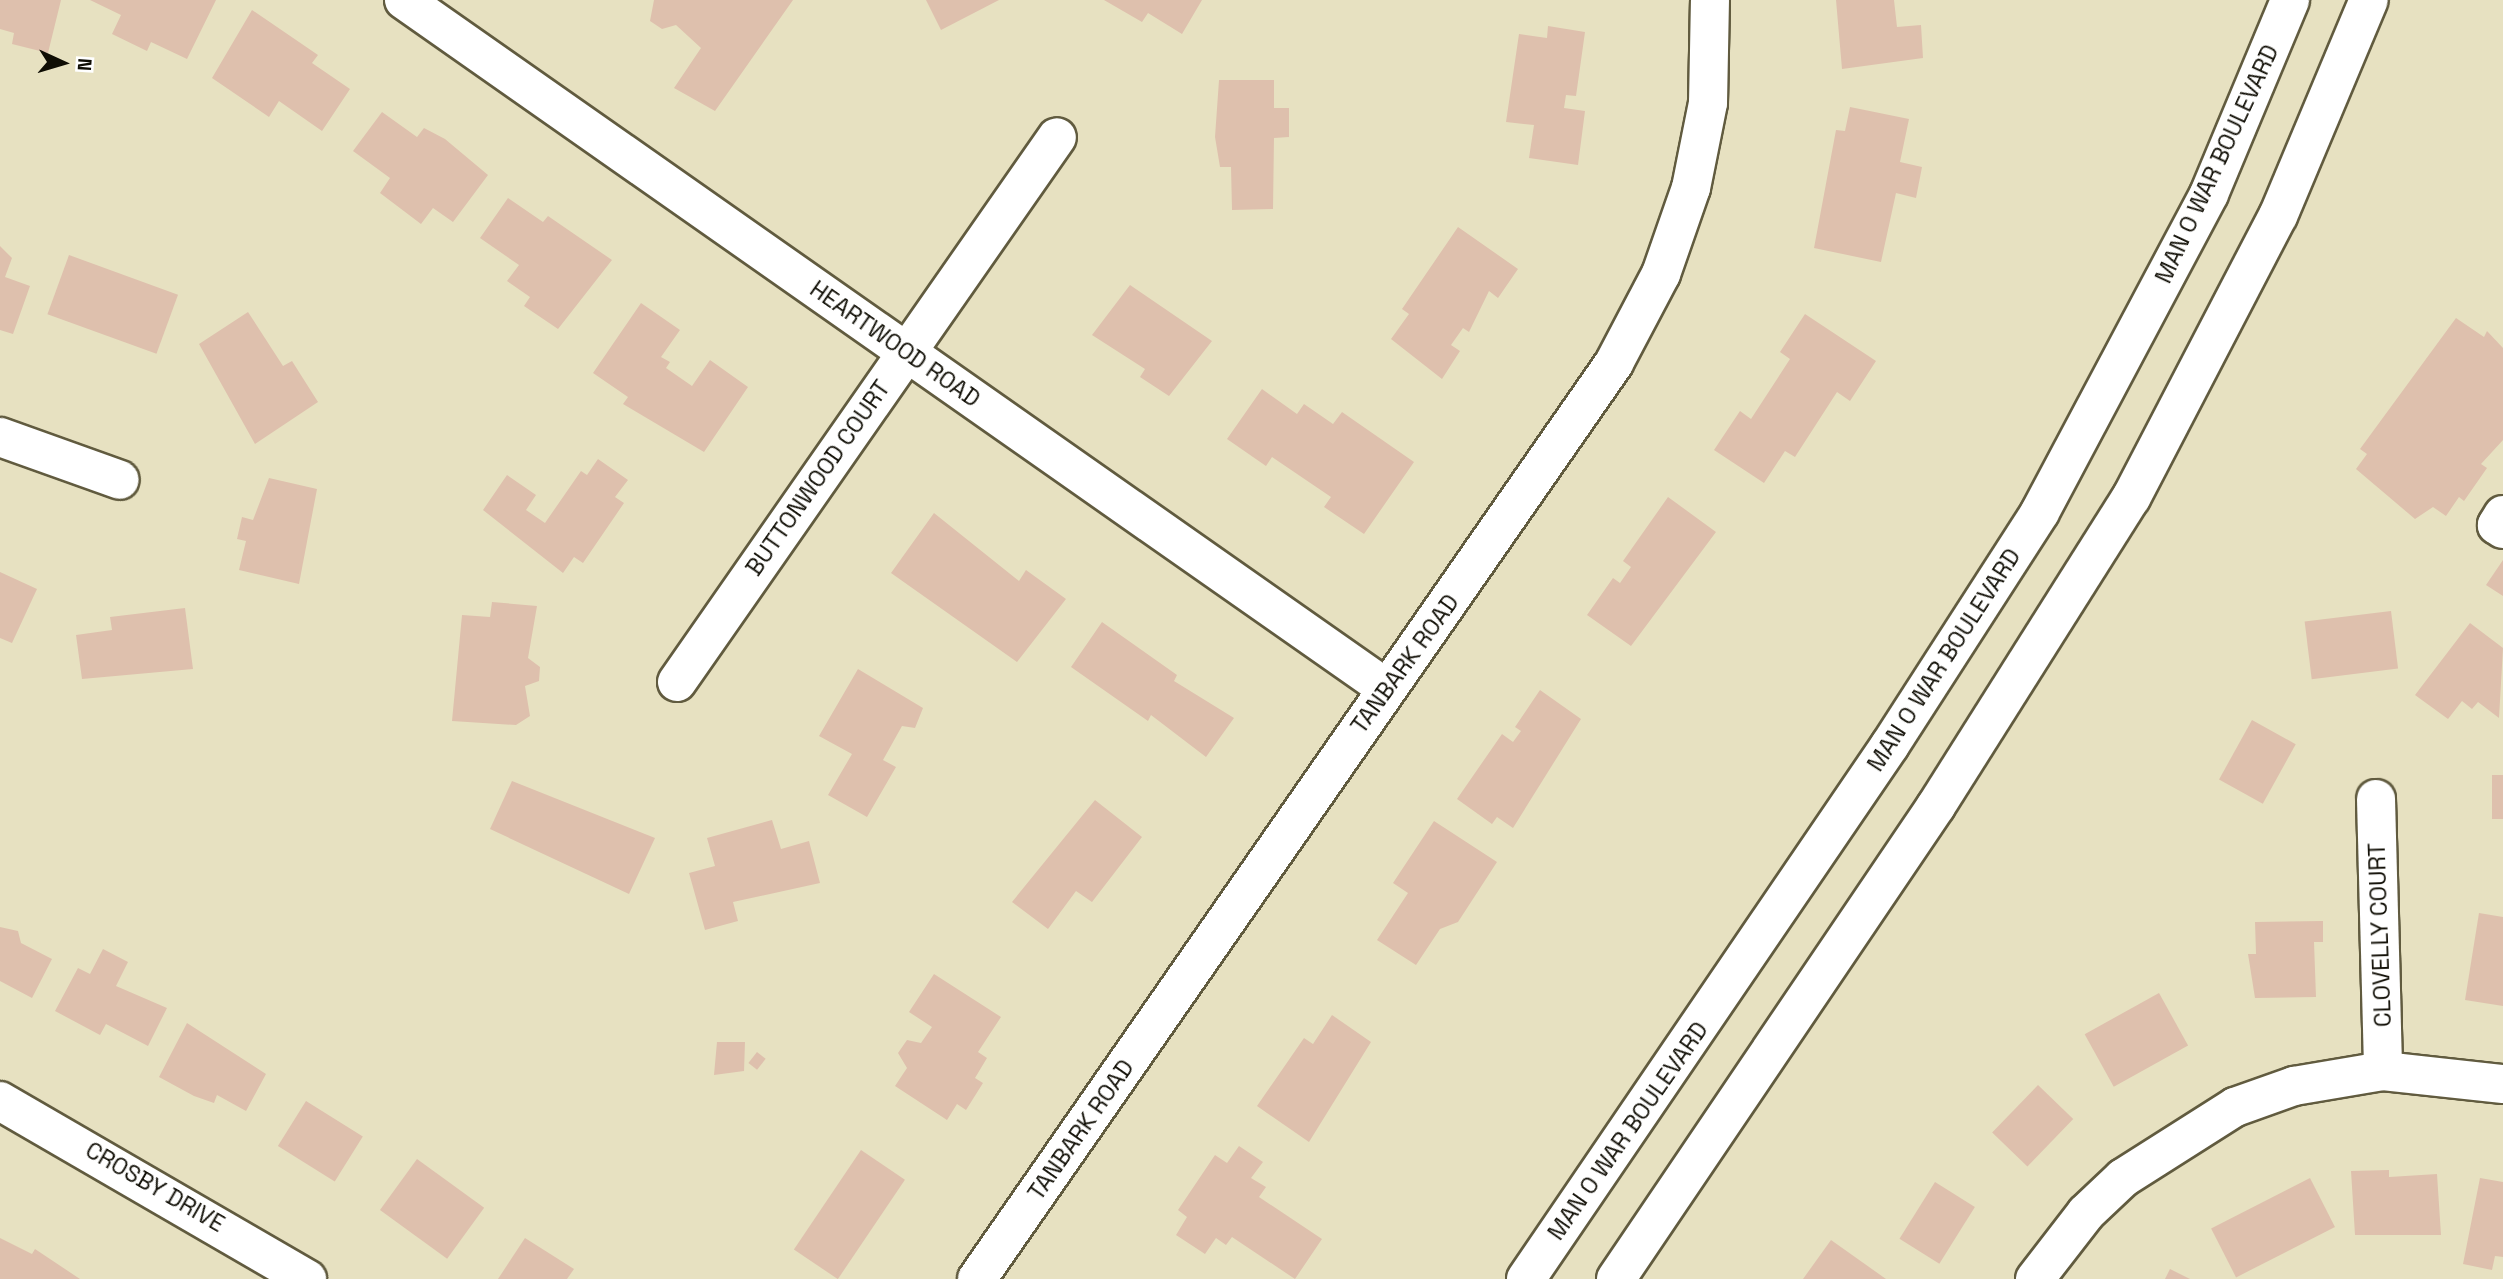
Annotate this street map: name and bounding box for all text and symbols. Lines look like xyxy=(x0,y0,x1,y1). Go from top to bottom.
north arrow xyxy=(28,28,98,98)
street label: MAN O WAR BOULEVARD xyxy=(2150,40,2284,288)
text: N xyxy=(72,57,97,72)
street label: HEARTWOOD ROAD xyxy=(805,275,985,413)
street label: BUTTONWOOD COURT xyxy=(740,375,896,581)
street label: MAN O WAR BOULEVARD xyxy=(1862,543,2026,777)
street label: TANBARK ROAD xyxy=(1345,589,1465,739)
street label: CLOVELLY COURT xyxy=(2363,842,2397,1028)
street label: MAN O WAR BOULEVARD xyxy=(1542,1017,1714,1245)
street label: TANBARK ROAD xyxy=(1022,1054,1140,1206)
street label: CROSBY DRIVE xyxy=(81,1136,229,1238)

